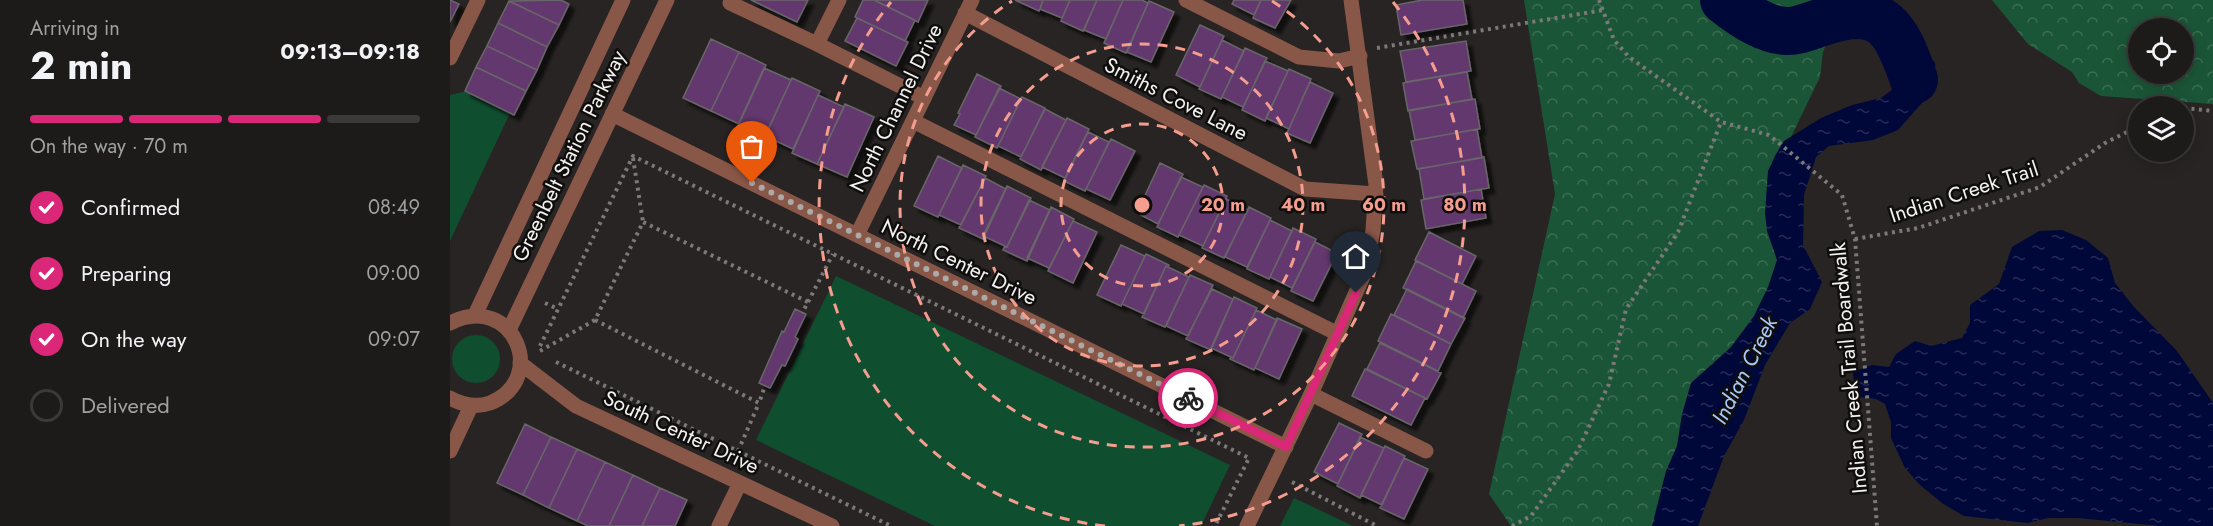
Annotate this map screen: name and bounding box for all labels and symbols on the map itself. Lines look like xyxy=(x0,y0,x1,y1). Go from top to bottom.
street label: North Channel Drive xyxy=(842,19,950,197)
street label: Greenbelt Station Parkway xyxy=(505,44,634,267)
street label: Smiths Cove Lane xyxy=(1099,50,1253,148)
pin xyxy=(726,121,777,183)
street label: Indian Creek Trail xyxy=(1886,154,2042,230)
text: 20 m xyxy=(1201,192,1245,218)
text: 40 m xyxy=(1281,192,1325,218)
text: 60 m xyxy=(1362,192,1406,218)
text: 80 m xyxy=(1443,192,1487,218)
centre of rings xyxy=(1132,195,1152,215)
street label: North Center Drive xyxy=(876,211,1042,313)
pin xyxy=(1330,231,1381,293)
street label: Indian Creek Trail Boardwalk xyxy=(1823,240,1875,495)
water label: Indian Creek xyxy=(1703,309,1786,429)
courier xyxy=(1158,368,1218,428)
street label: South Center Drive xyxy=(598,383,764,481)

